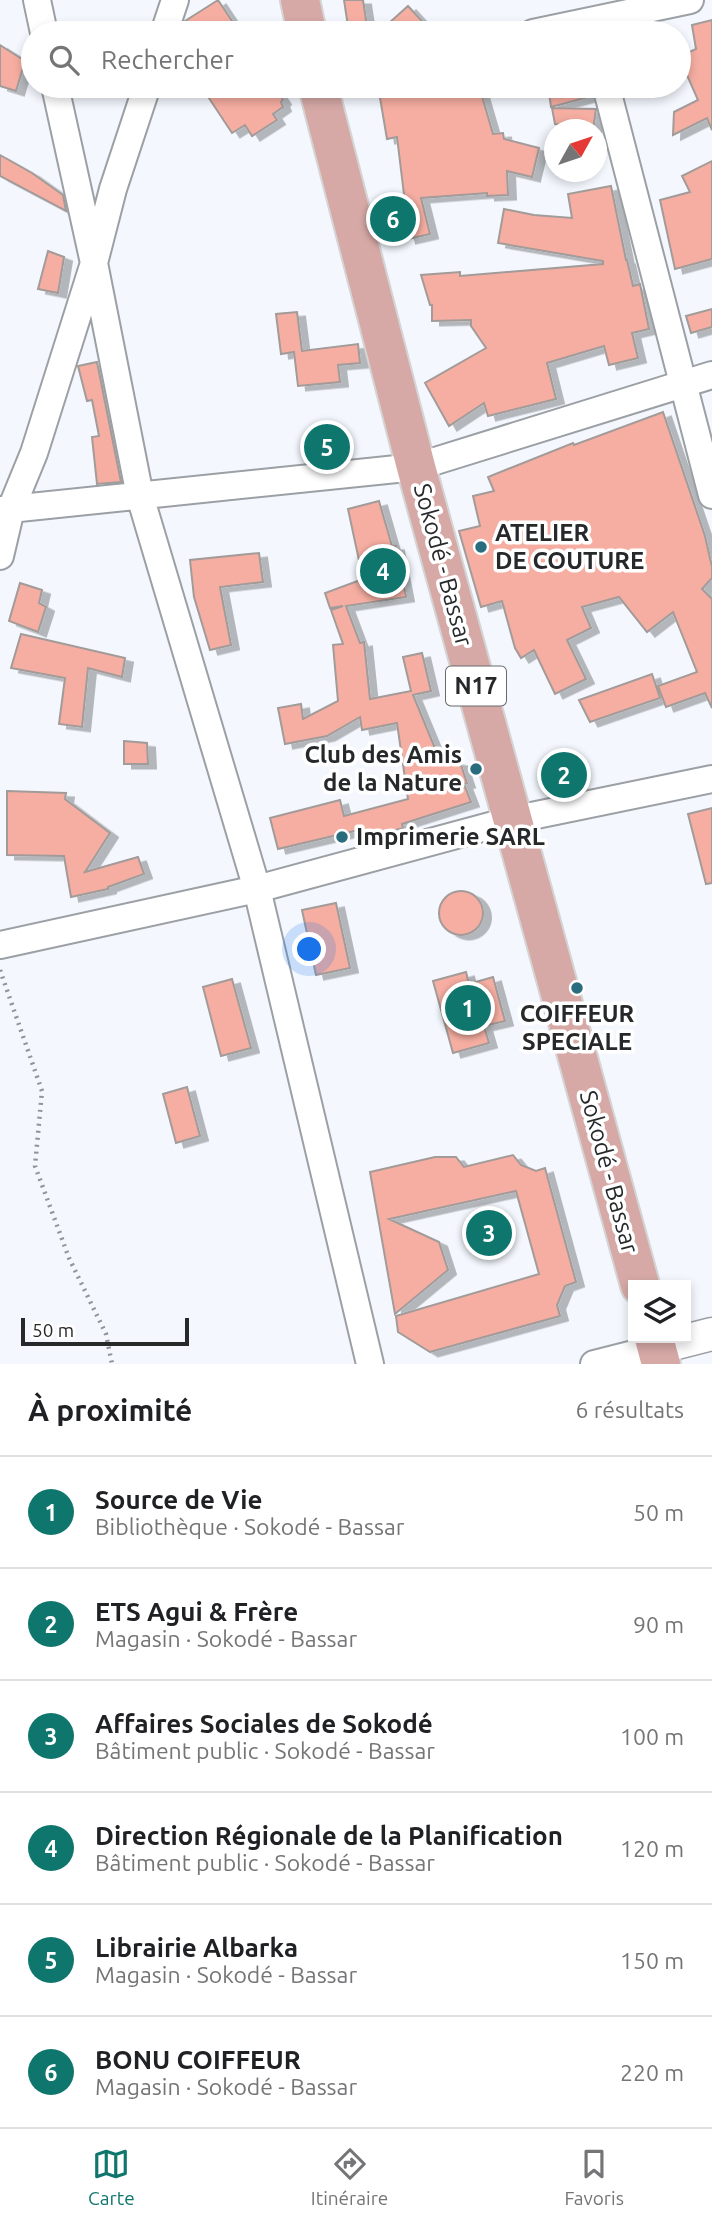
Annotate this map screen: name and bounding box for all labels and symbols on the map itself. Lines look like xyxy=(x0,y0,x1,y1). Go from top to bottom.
north arrow xyxy=(544,119,607,182)
pin: 6 xyxy=(370,193,416,245)
pin: 5 xyxy=(304,421,350,473)
street label: Sokodé - Bassar xyxy=(409,481,478,649)
place label: ATELIER DE COUTURE xyxy=(495,519,644,574)
marker: ATELIER DE COUTURE xyxy=(473,539,489,555)
pin: 4 xyxy=(360,545,406,597)
road number: N17 xyxy=(446,666,506,706)
place label: Club des Amis de la Nature xyxy=(305,741,462,796)
pin: 2 xyxy=(541,749,587,801)
marker: Club des Amis de la Nature xyxy=(468,761,484,777)
place label: Imprimerie SARL xyxy=(356,823,545,850)
marker: Imprimerie SARL xyxy=(334,829,350,845)
your location xyxy=(292,932,326,966)
marker: COIFFEUR SPECIALE xyxy=(569,980,585,996)
pin: 1 xyxy=(445,982,491,1034)
place label: COIFFEUR SPECIALE xyxy=(520,1000,635,1055)
street label: Sokodé - Bassar xyxy=(575,1088,644,1256)
pin: 3 xyxy=(466,1207,512,1259)
scale bar xyxy=(21,1315,189,1347)

